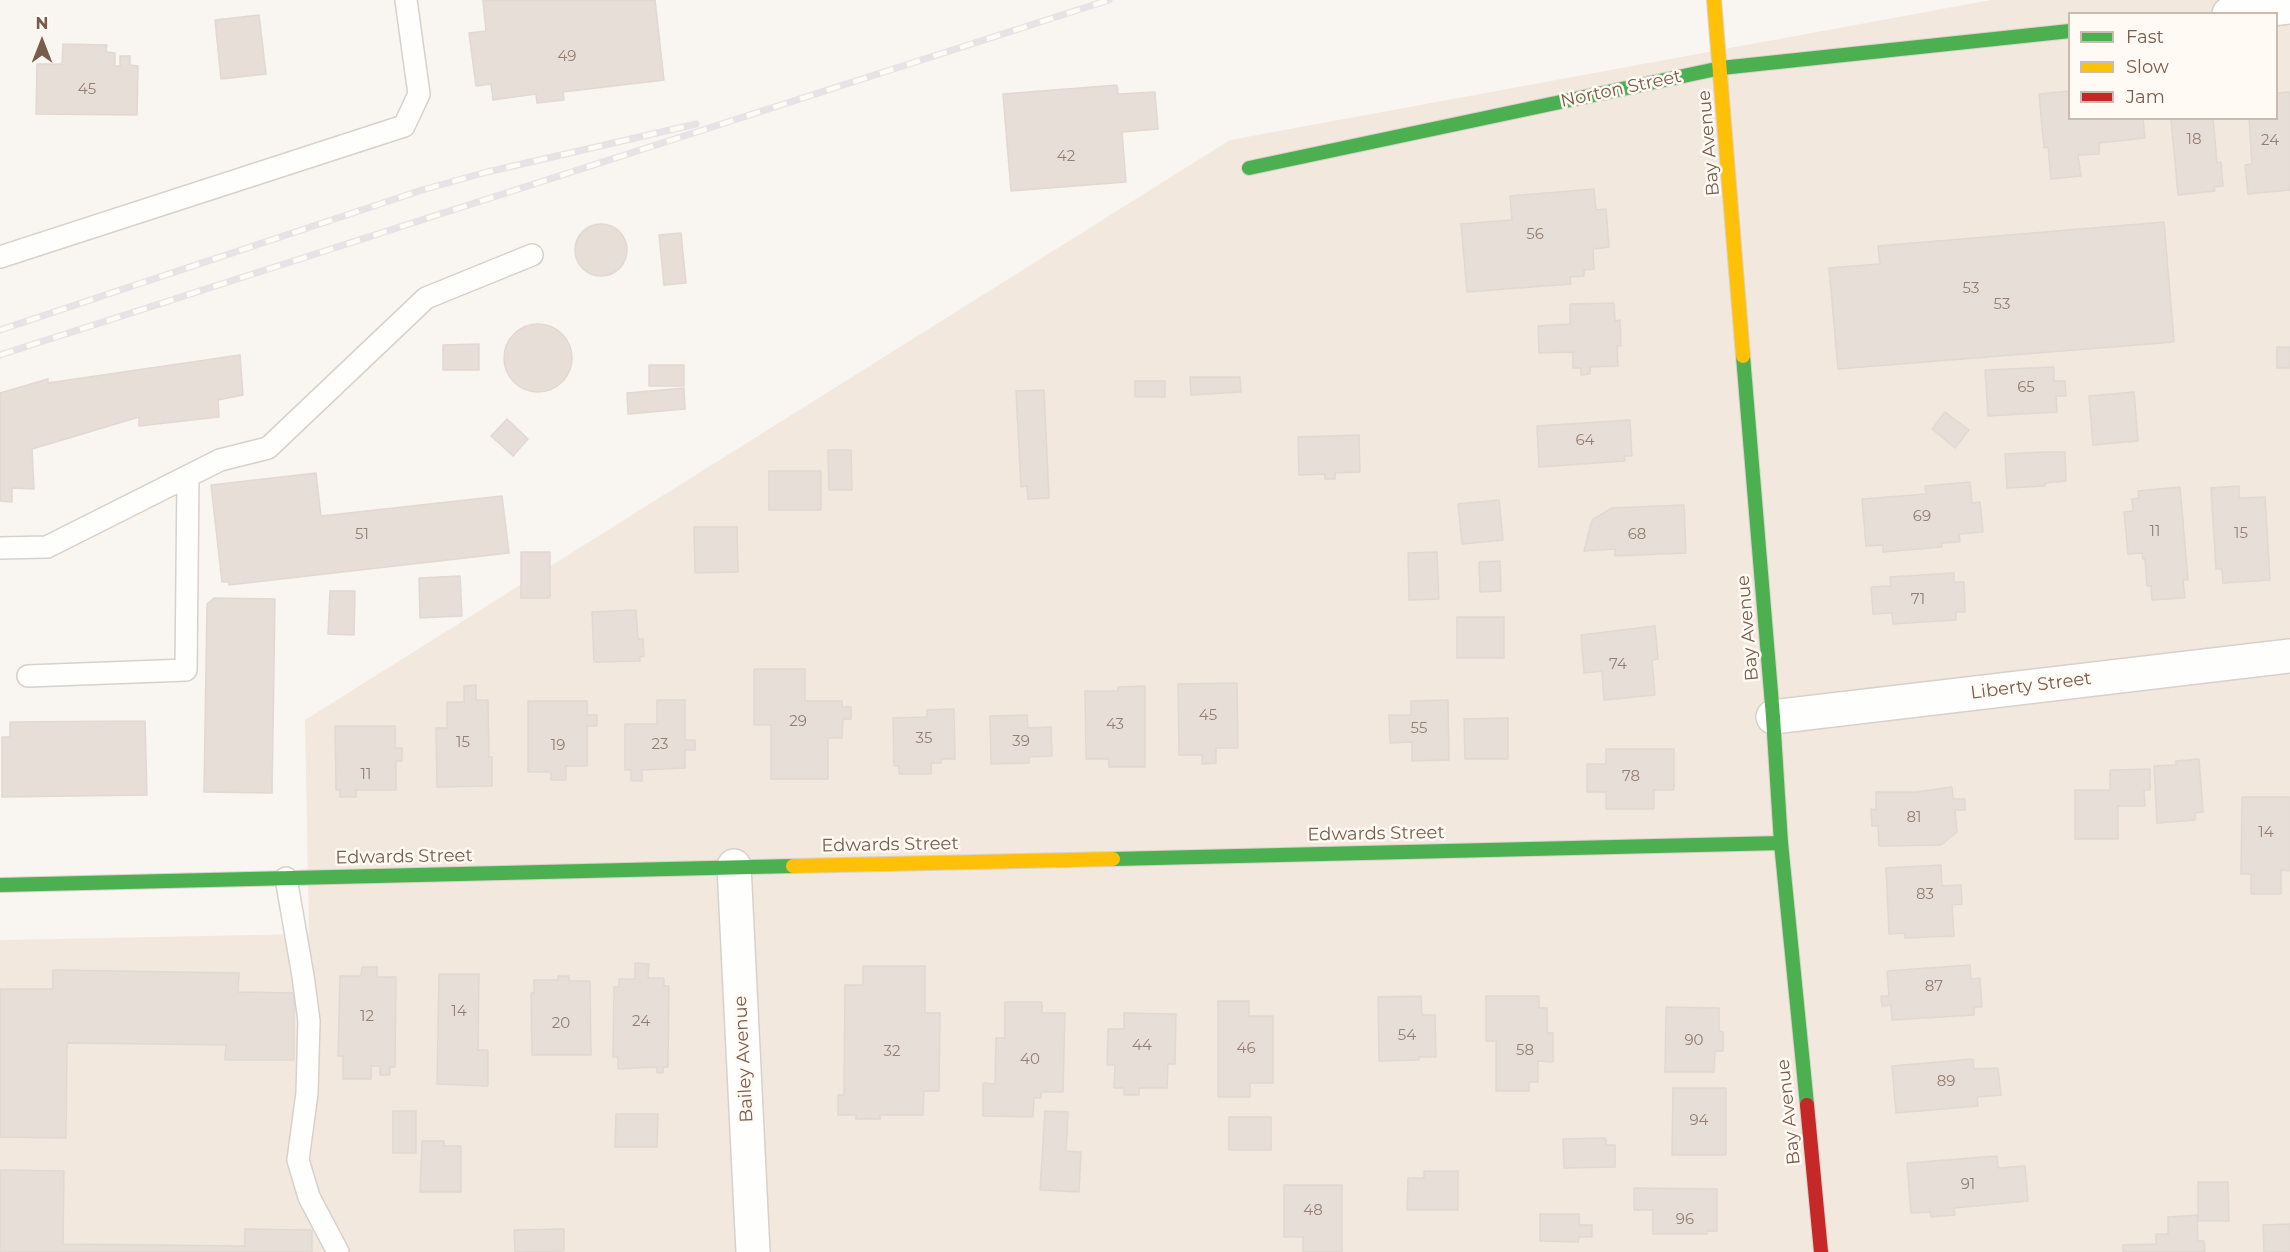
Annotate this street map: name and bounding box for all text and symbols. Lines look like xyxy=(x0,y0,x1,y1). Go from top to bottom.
north arrow xyxy=(12,12,72,72)
legend xyxy=(2068,12,2278,120)
text: N xyxy=(36,14,48,33)
text: Fast xyxy=(2126,26,2164,48)
house number: 49 xyxy=(558,48,576,66)
text: Slow xyxy=(2126,56,2169,78)
street label: Norton Street xyxy=(1559,66,1683,112)
house number: 45 xyxy=(78,81,96,99)
text: Jam xyxy=(2126,86,2165,108)
street label: Bay Avenue xyxy=(1694,89,1724,197)
house number: 18 xyxy=(2187,131,2201,149)
house number: 24 xyxy=(2261,132,2279,150)
house number: 42 xyxy=(1057,148,1075,166)
house number: 56 xyxy=(1526,226,1544,244)
house number: 53 xyxy=(1963,280,1979,298)
house number: 53 xyxy=(1994,296,2010,314)
house number: 65 xyxy=(2017,379,2035,397)
house number: 64 xyxy=(1575,432,1595,450)
house number: 69 xyxy=(1913,508,1931,526)
house number: 11 xyxy=(2150,523,2160,541)
house number: 15 xyxy=(2234,525,2248,543)
house number: 51 xyxy=(355,526,369,544)
house number: 68 xyxy=(1628,526,1646,544)
street label: Bay Avenue xyxy=(1733,574,1763,682)
house number: 71 xyxy=(1911,591,1925,609)
house number: 74 xyxy=(1609,656,1627,674)
street label: Liberty Street xyxy=(1969,668,2093,704)
house number: 45 xyxy=(1199,707,1217,725)
house number: 29 xyxy=(789,713,807,731)
house number: 43 xyxy=(1106,716,1124,734)
house number: 55 xyxy=(1411,720,1427,738)
house number: 35 xyxy=(916,730,932,748)
house number: 39 xyxy=(1012,733,1030,751)
house number: 15 xyxy=(456,734,470,752)
house number: 23 xyxy=(652,736,668,754)
house number: 19 xyxy=(551,737,565,755)
house number: 11 xyxy=(361,766,371,784)
house number: 78 xyxy=(1622,768,1640,786)
house number: 81 xyxy=(1907,809,1921,827)
street label: Edwards Street xyxy=(1307,822,1445,846)
house number: 14 xyxy=(2258,824,2274,842)
street label: Edwards Street xyxy=(821,833,959,857)
street label: Edwards Street xyxy=(335,845,473,869)
house number: 83 xyxy=(1916,886,1934,904)
house number: 87 xyxy=(1925,978,1943,996)
street label: Bailey Avenue xyxy=(730,995,758,1123)
house number: 14 xyxy=(451,1003,467,1021)
house number: 12 xyxy=(360,1008,374,1026)
house number: 24 xyxy=(632,1013,650,1031)
house number: 20 xyxy=(552,1015,570,1033)
house number: 54 xyxy=(1398,1027,1416,1045)
house number: 90 xyxy=(1684,1032,1704,1050)
house number: 44 xyxy=(1132,1037,1152,1055)
house number: 46 xyxy=(1236,1040,1256,1058)
house number: 58 xyxy=(1516,1042,1534,1060)
house number: 32 xyxy=(884,1043,900,1061)
house number: 40 xyxy=(1020,1051,1040,1069)
street label: Bay Avenue xyxy=(1773,1058,1805,1166)
house number: 89 xyxy=(1937,1073,1955,1091)
house number: 94 xyxy=(1689,1112,1709,1130)
house number: 91 xyxy=(1961,1176,1975,1194)
house number: 48 xyxy=(1303,1202,1323,1220)
house number: 96 xyxy=(1676,1211,1694,1229)

